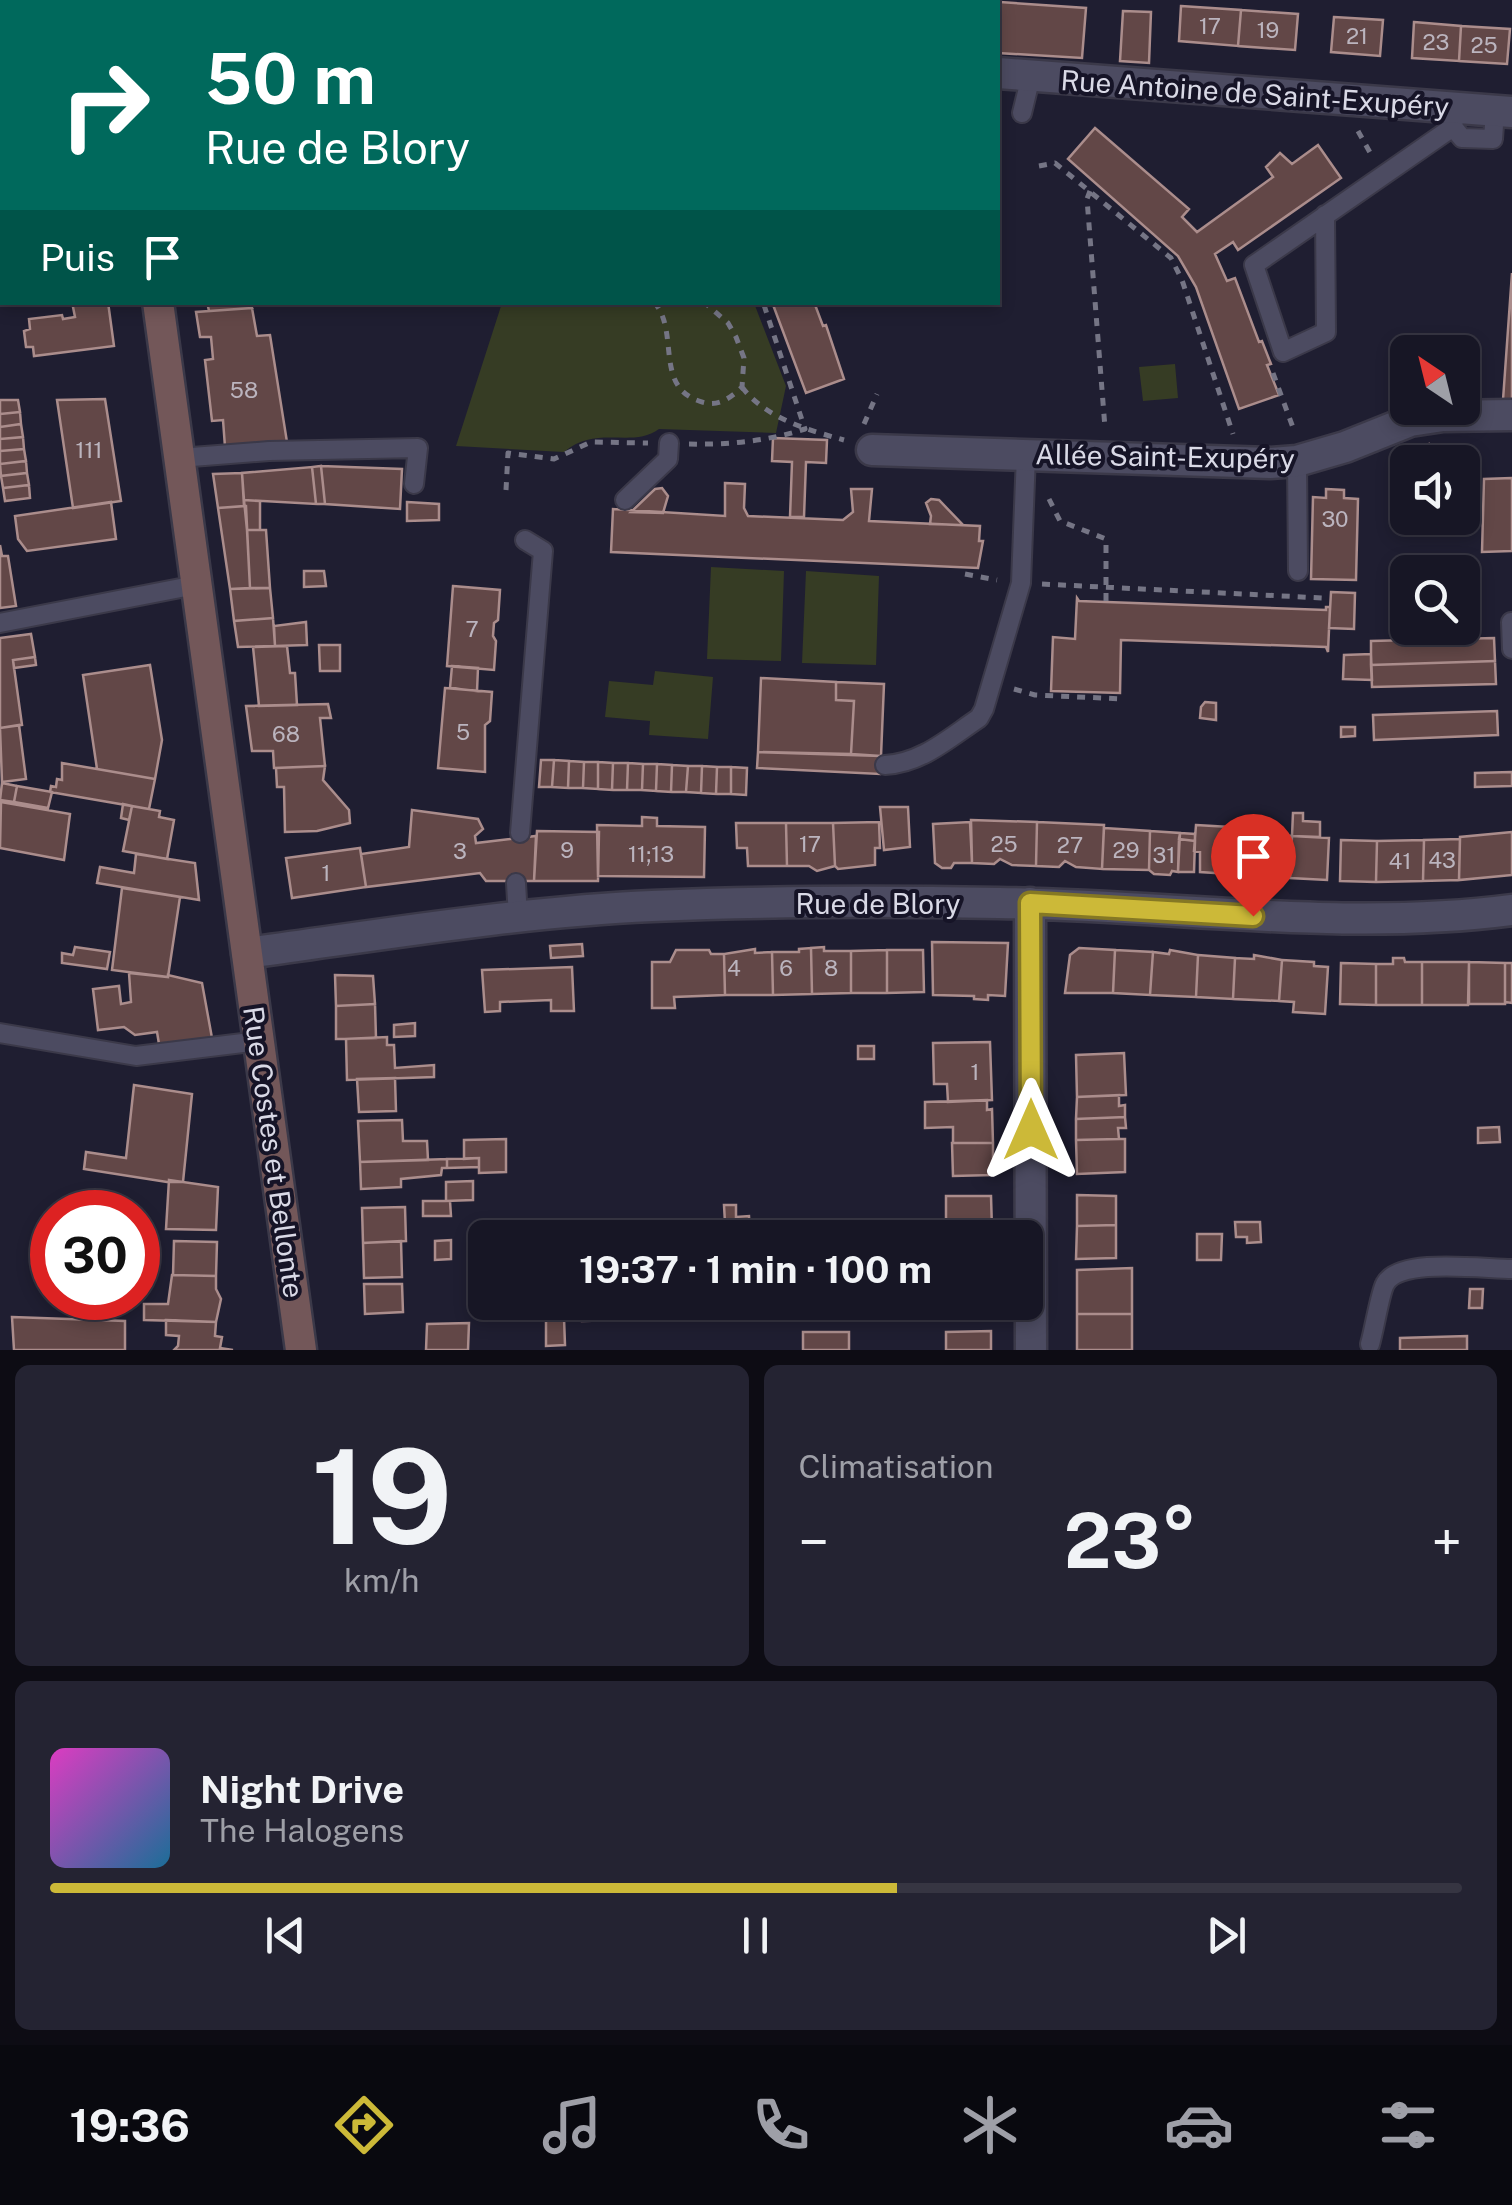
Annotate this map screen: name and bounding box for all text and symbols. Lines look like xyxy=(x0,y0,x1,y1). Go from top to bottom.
house number: 17 xyxy=(1199,13,1221,39)
house number: 19 xyxy=(1257,17,1279,43)
house number: 21 xyxy=(1346,23,1368,49)
house number: 23 xyxy=(1423,29,1449,55)
house number: 25 xyxy=(1470,32,1498,58)
text: 50 m xyxy=(205,37,376,120)
icon: right xyxy=(40,40,170,170)
street label: Rue Antoine de Saint-Exupéry xyxy=(1060,63,1450,123)
text: Rue de Blory xyxy=(205,121,470,174)
icon: arrive xyxy=(135,230,190,285)
text: Puis xyxy=(40,235,115,280)
north arrow xyxy=(1390,335,1480,425)
map controls xyxy=(1390,335,1480,645)
house number: 58 xyxy=(230,377,258,403)
house number: 111 xyxy=(76,437,102,463)
street label: Allée Saint-Exupéry xyxy=(1035,437,1295,475)
button: sound xyxy=(1390,445,1480,535)
house number: 30 xyxy=(1321,506,1349,532)
button: search xyxy=(1390,555,1480,645)
house number: 7 xyxy=(465,616,479,642)
house number: 5 xyxy=(456,719,470,745)
house number: 68 xyxy=(272,721,300,747)
pin xyxy=(1211,814,1296,917)
icon: arrive xyxy=(1226,829,1281,884)
house number: 17 xyxy=(799,831,821,857)
house number: 25 xyxy=(990,831,1018,857)
house number: 27 xyxy=(1057,832,1083,858)
house number: 9 xyxy=(560,837,574,863)
house number: 29 xyxy=(1113,837,1139,863)
house number: 3 xyxy=(453,838,467,864)
house number: 11;13 xyxy=(628,841,674,867)
house number: 31 xyxy=(1153,842,1175,868)
house number: 43 xyxy=(1428,847,1456,873)
house number: 41 xyxy=(1389,848,1411,874)
house number: 1 xyxy=(322,860,330,886)
street label: Rue de Blory xyxy=(796,887,960,920)
house number: 4 xyxy=(727,955,741,981)
house number: 6 xyxy=(779,955,793,981)
house number: 8 xyxy=(824,955,838,981)
street label: Rue Costes et Bellonte xyxy=(237,1004,311,1300)
house number: 1 xyxy=(971,1059,979,1085)
position arrow xyxy=(979,1078,1083,1182)
speed limit sign: 30 xyxy=(30,1190,160,1320)
text: 19:37 · 1 min · 100 m xyxy=(579,1247,932,1292)
text: 19 xyxy=(311,1421,452,1573)
text: Climatisation xyxy=(799,1448,993,1485)
text: 23° xyxy=(1064,1497,1197,1585)
text: − xyxy=(799,1510,829,1574)
text: + xyxy=(1432,1510,1462,1574)
text: km/h xyxy=(344,1562,419,1599)
text: Night Drive xyxy=(200,1767,404,1812)
text: The Halogens xyxy=(200,1812,404,1849)
icon: previous xyxy=(258,1908,313,1963)
icon: pause xyxy=(728,1908,783,1963)
icon: next xyxy=(1199,1908,1254,1963)
icon: directions xyxy=(329,2090,399,2160)
icon: music xyxy=(537,2090,607,2160)
icon: phone xyxy=(746,2090,816,2160)
icon: climate xyxy=(955,2090,1025,2160)
icon: car xyxy=(1164,2090,1234,2160)
icon: filters xyxy=(1373,2090,1443,2160)
text: 19:36 xyxy=(69,2099,190,2152)

